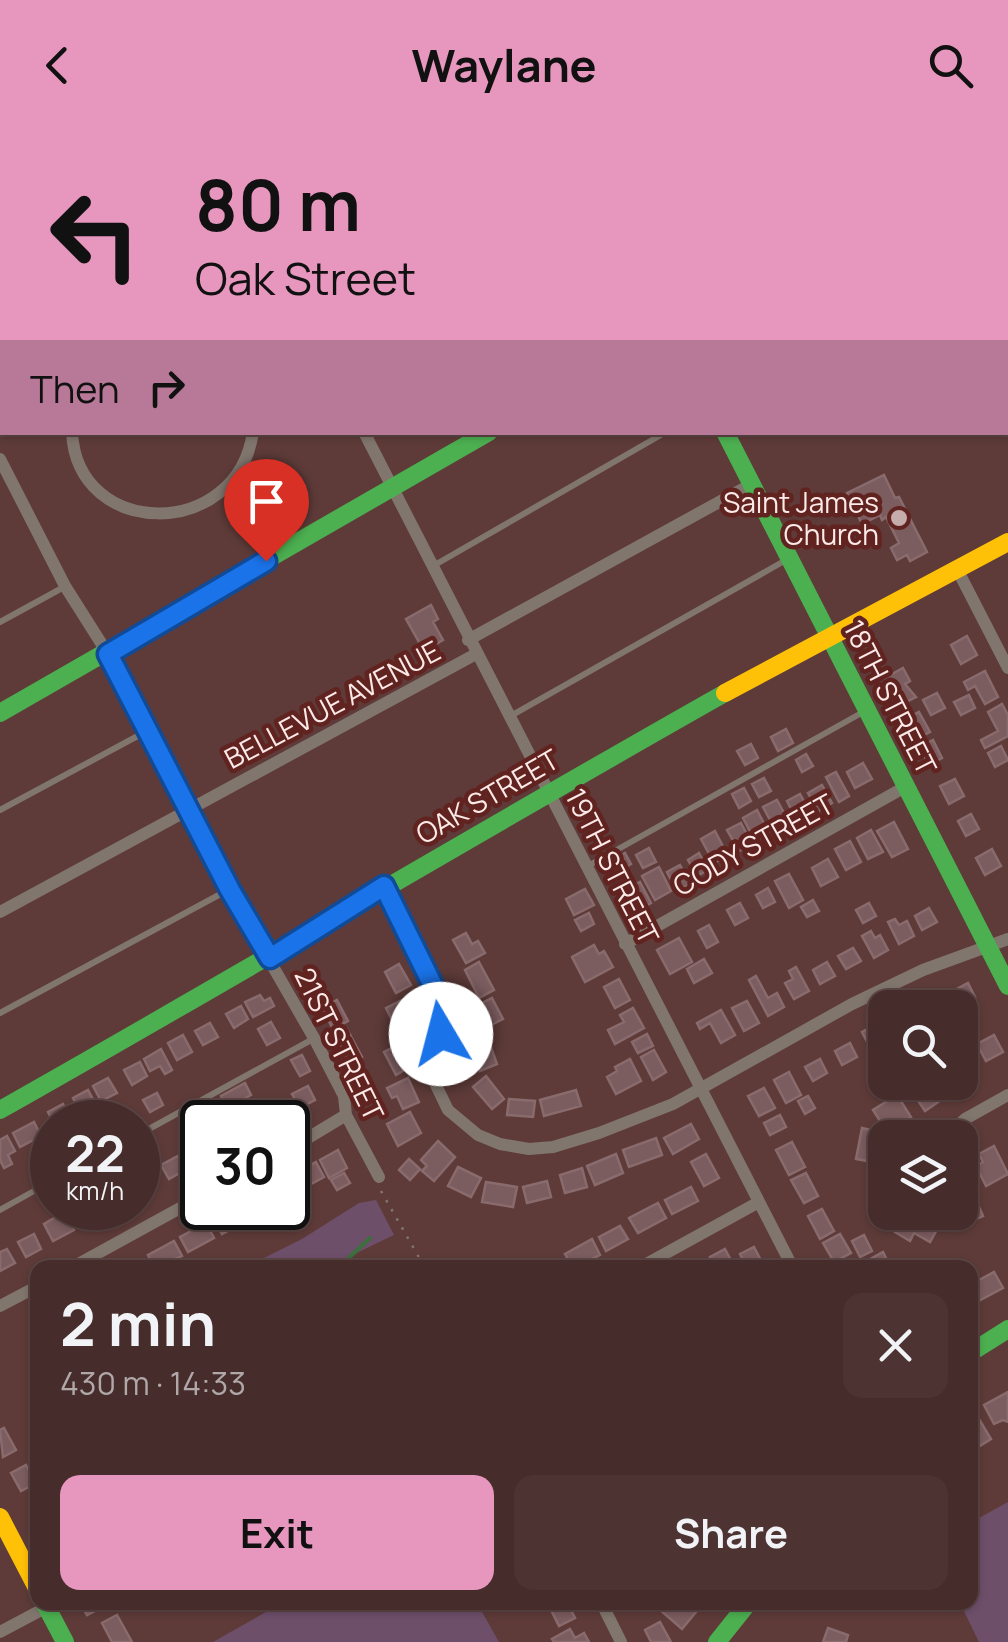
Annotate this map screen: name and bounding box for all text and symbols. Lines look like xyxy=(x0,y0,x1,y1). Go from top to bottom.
text: Waylane xyxy=(411,34,597,96)
icon: back xyxy=(30,38,85,93)
icon: search xyxy=(923,38,978,93)
text: 80 m xyxy=(195,156,361,252)
icon: left xyxy=(30,170,160,300)
text: Oak Street xyxy=(195,247,416,309)
icon: right xyxy=(139,360,194,415)
text: Then xyxy=(30,362,119,414)
pin xyxy=(224,459,309,562)
icon: arrive xyxy=(239,474,294,529)
place label: Saint James Church xyxy=(723,483,879,553)
marker: Saint James Church xyxy=(888,507,910,529)
street label: 18TH STREET xyxy=(836,613,946,781)
street label: BELLEVUE AVENUE xyxy=(217,631,447,777)
street label: OAK STREET xyxy=(409,740,566,852)
street label: 19TH STREET xyxy=(557,782,669,951)
street label: CODY STREET xyxy=(666,784,841,904)
street label: 21ST STREET xyxy=(287,961,394,1127)
position arrow xyxy=(389,982,493,1086)
map controls xyxy=(868,990,978,1230)
button: search xyxy=(868,990,978,1100)
speed limit sign: 30 xyxy=(180,1100,310,1230)
text: 22 xyxy=(65,1119,125,1187)
button: layers xyxy=(868,1120,978,1230)
text: km/h xyxy=(66,1173,124,1208)
text: 2 min xyxy=(60,1282,216,1364)
button: close xyxy=(843,1293,948,1398)
text: 430 m · 14:33 xyxy=(60,1361,246,1405)
button: Exit xyxy=(60,1475,494,1590)
button: Share xyxy=(514,1475,948,1590)

